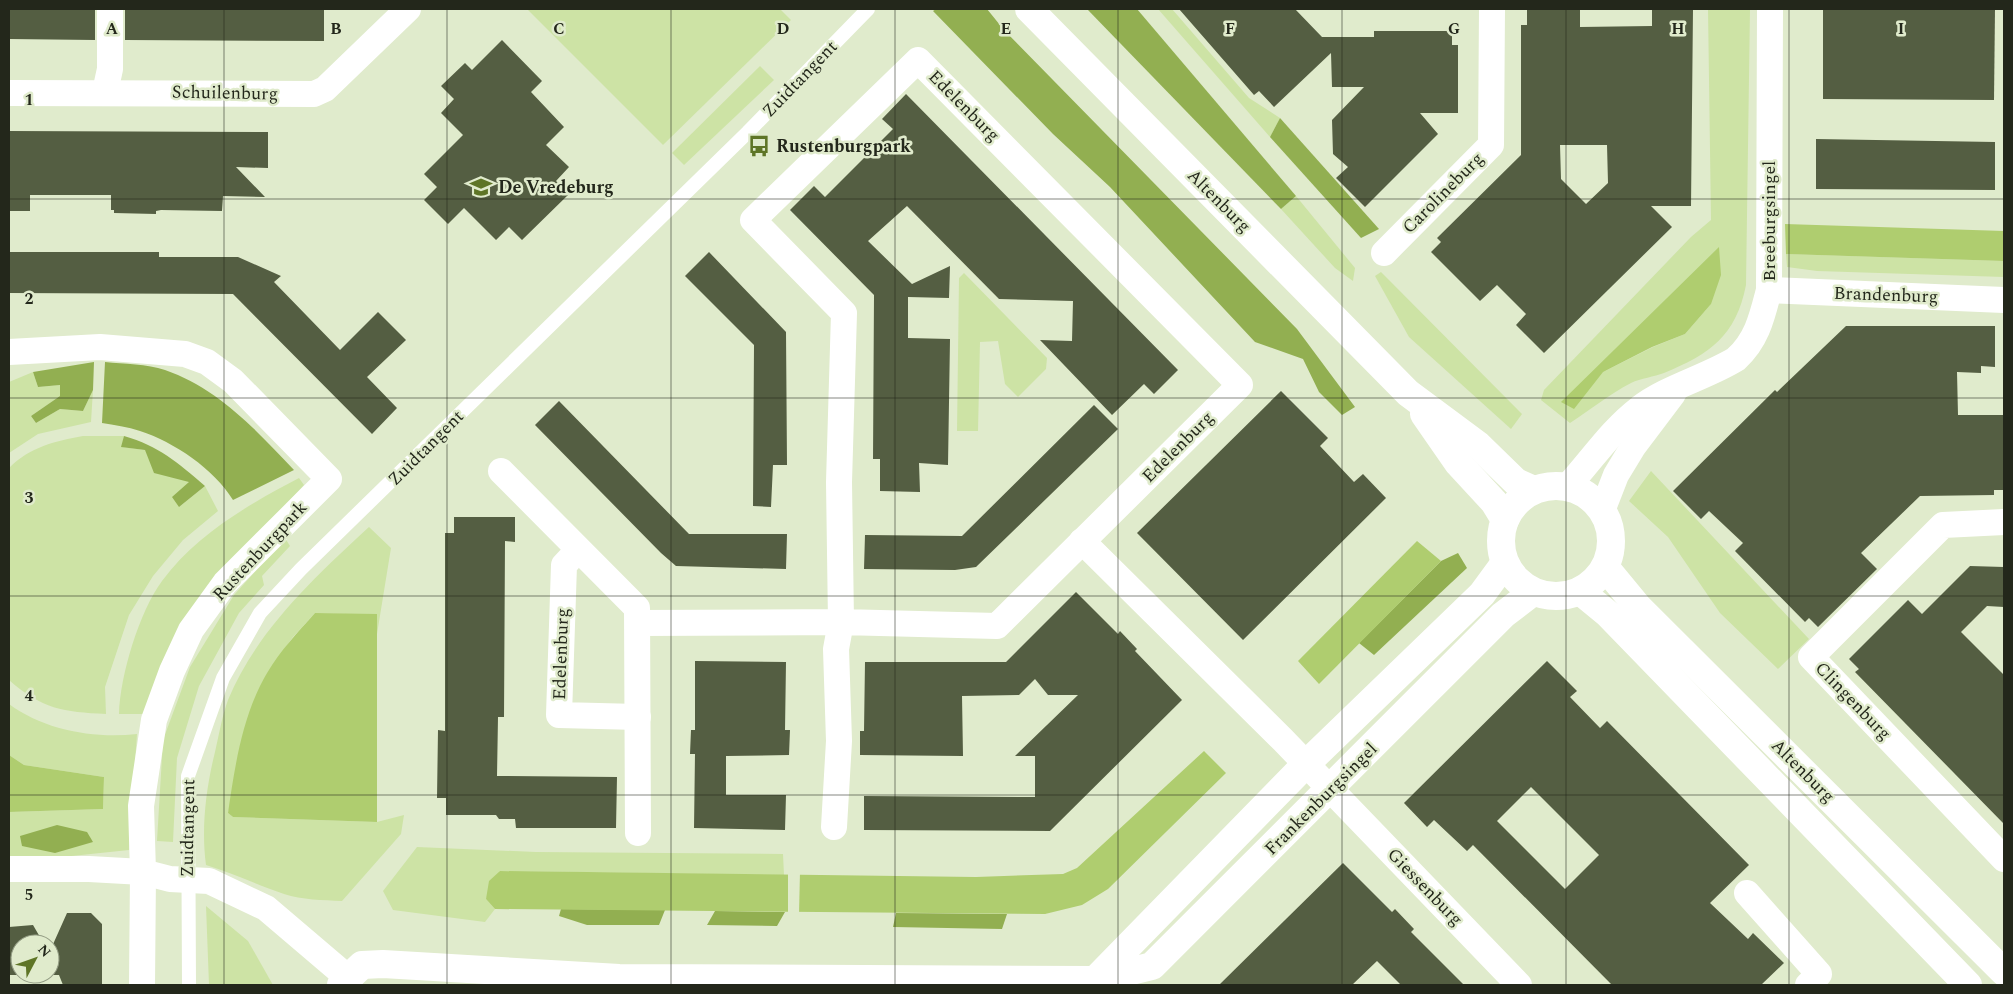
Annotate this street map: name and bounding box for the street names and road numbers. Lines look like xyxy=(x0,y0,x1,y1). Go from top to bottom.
street label: Zuidtangent xyxy=(756,34,844,124)
street label: Edelenburg xyxy=(922,64,1006,148)
street label: Schuilenburg xyxy=(172,79,278,107)
street label: Carolineburg xyxy=(1396,146,1490,240)
street label: Breeburgsingel xyxy=(1756,161,1783,281)
street label: Altenburg xyxy=(1181,163,1257,239)
street label: Brandenburg xyxy=(1833,280,1939,310)
street label: Zuidtangent xyxy=(382,404,470,492)
street label: Edelenburg xyxy=(1136,405,1220,489)
street label: Rustenburgpark xyxy=(206,495,314,607)
street label: Edelenburg xyxy=(546,608,576,700)
street label: Clingenburg xyxy=(1808,656,1898,746)
street label: Altenburg xyxy=(1765,733,1841,809)
street label: Frankenburgsingel xyxy=(1258,736,1384,862)
street label: Zuidtangent xyxy=(174,779,202,877)
street label: Giessenburg xyxy=(1381,842,1469,932)

